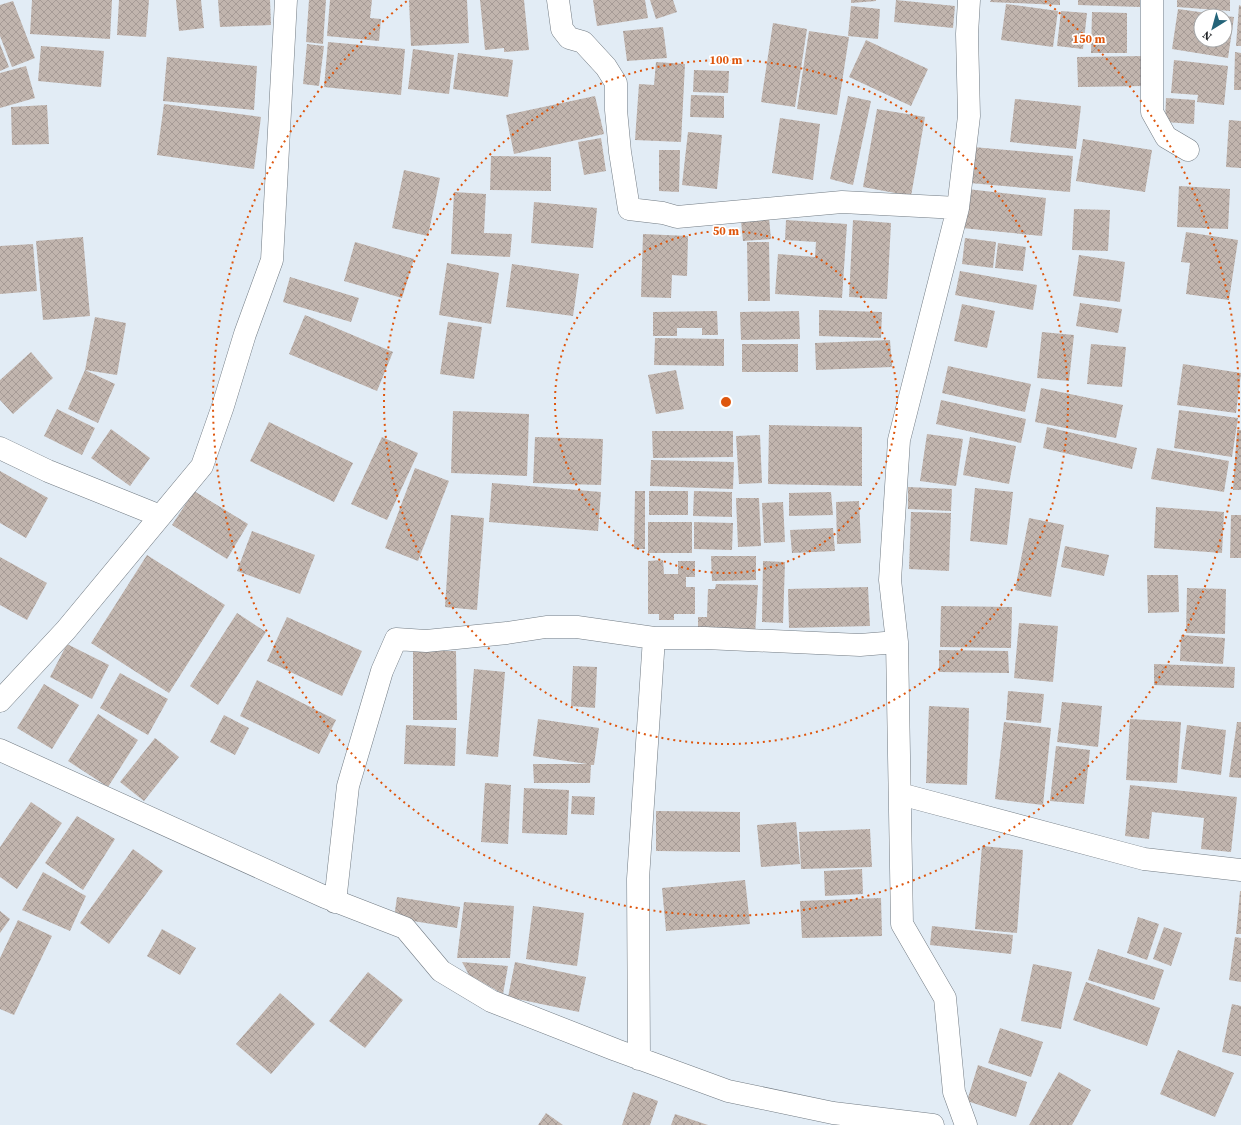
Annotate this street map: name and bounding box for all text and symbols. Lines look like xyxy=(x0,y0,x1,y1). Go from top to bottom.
north arrow xyxy=(1193,8,1233,48)
text: N xyxy=(1200,27,1215,44)
text: 150 m xyxy=(1073,31,1106,47)
text: 100 m xyxy=(710,52,743,68)
text: 50 m xyxy=(713,223,739,239)
centre of rings xyxy=(719,395,733,409)

